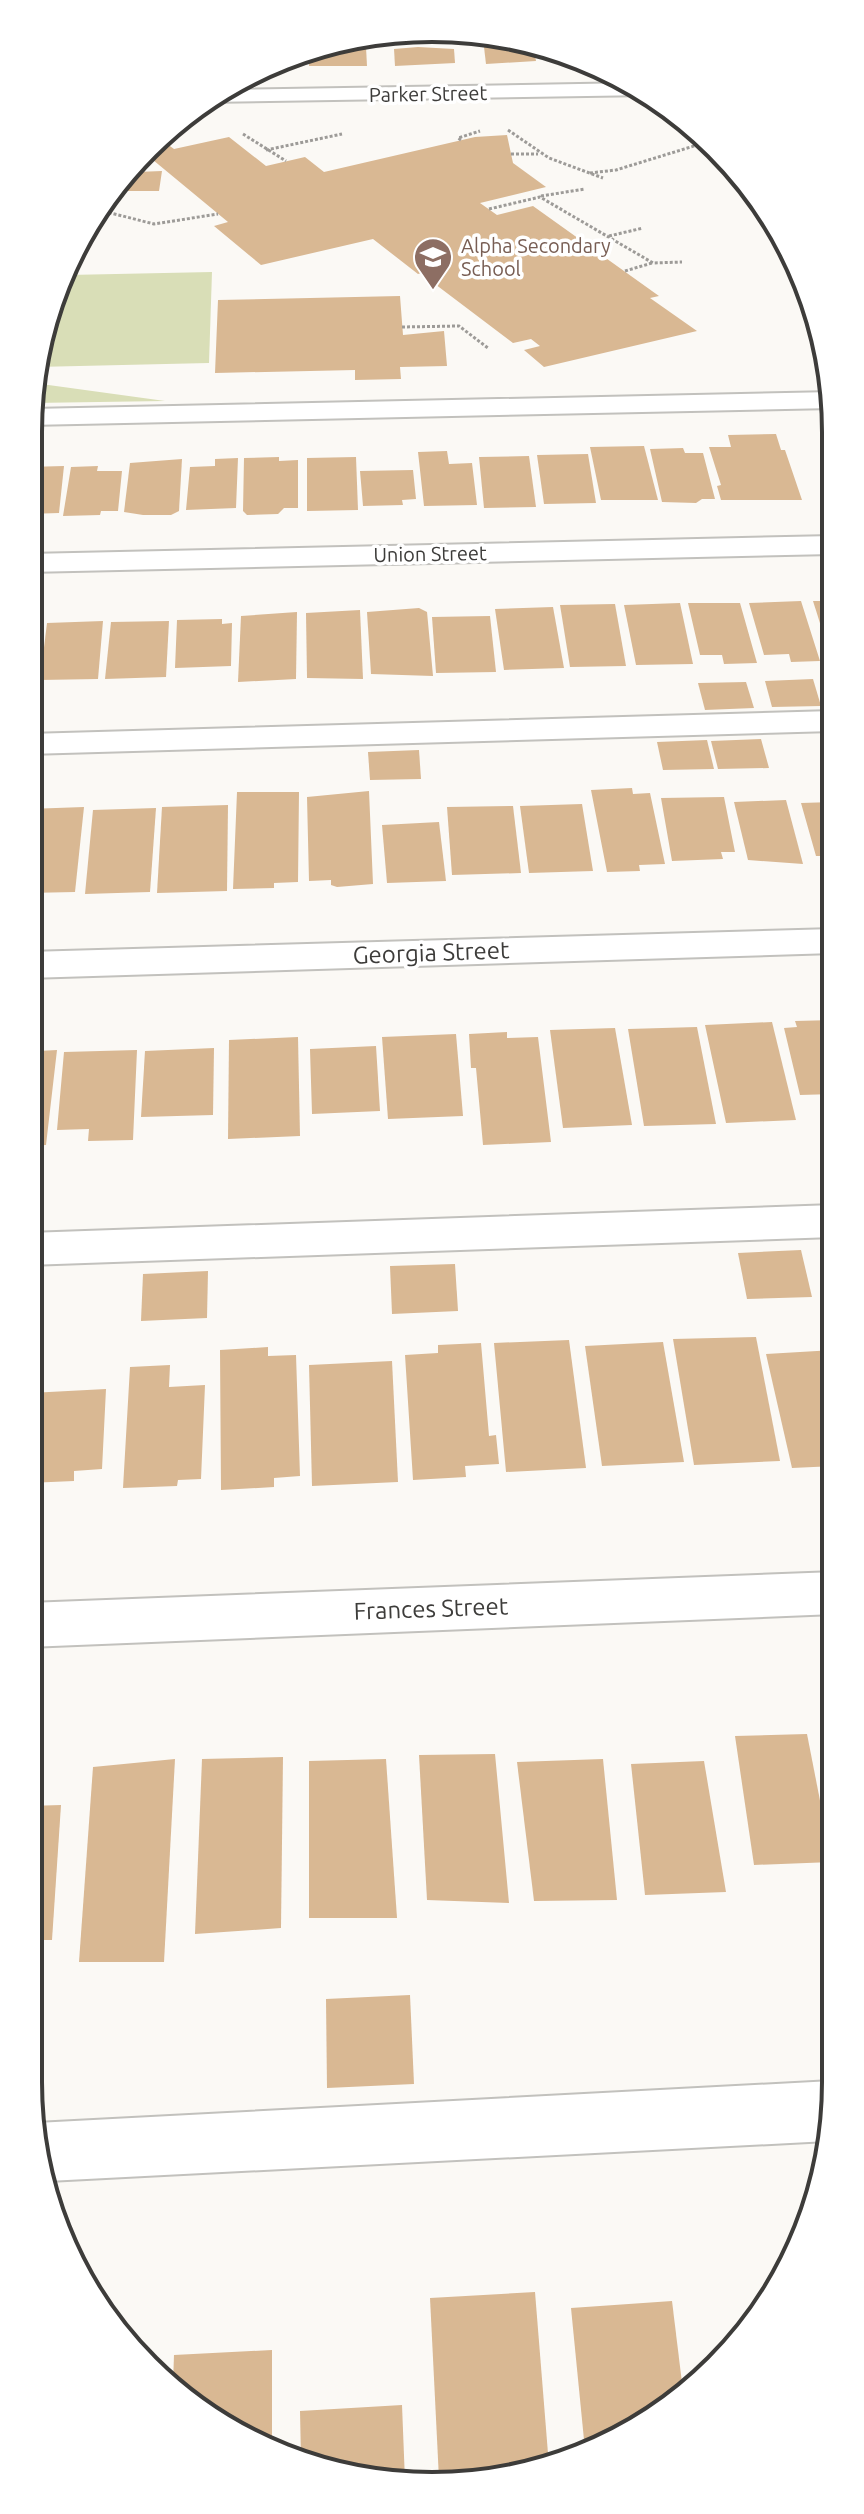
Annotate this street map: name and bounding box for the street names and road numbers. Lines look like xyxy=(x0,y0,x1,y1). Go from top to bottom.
street label: Parker Street xyxy=(369,81,488,106)
street label: Union Street xyxy=(373,541,487,566)
street label: Georgia Street xyxy=(352,936,510,969)
street label: Frances Street xyxy=(353,1592,509,1625)

